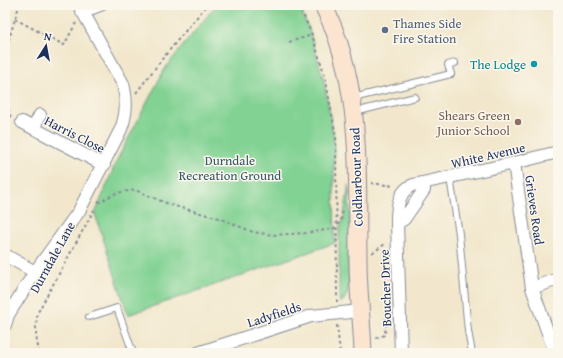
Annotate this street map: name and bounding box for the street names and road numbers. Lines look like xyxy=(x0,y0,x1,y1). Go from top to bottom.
street label: Harris Close xyxy=(41,111,108,158)
street label: Coldharbour Road xyxy=(345,127,368,227)
street label: White Avenue xyxy=(449,138,527,173)
street label: Grieves Road xyxy=(520,174,549,246)
street label: Durndale Lane xyxy=(25,218,80,296)
street label: Boucher Drive xyxy=(375,249,396,327)
street label: Ladyfields xyxy=(245,297,304,332)

